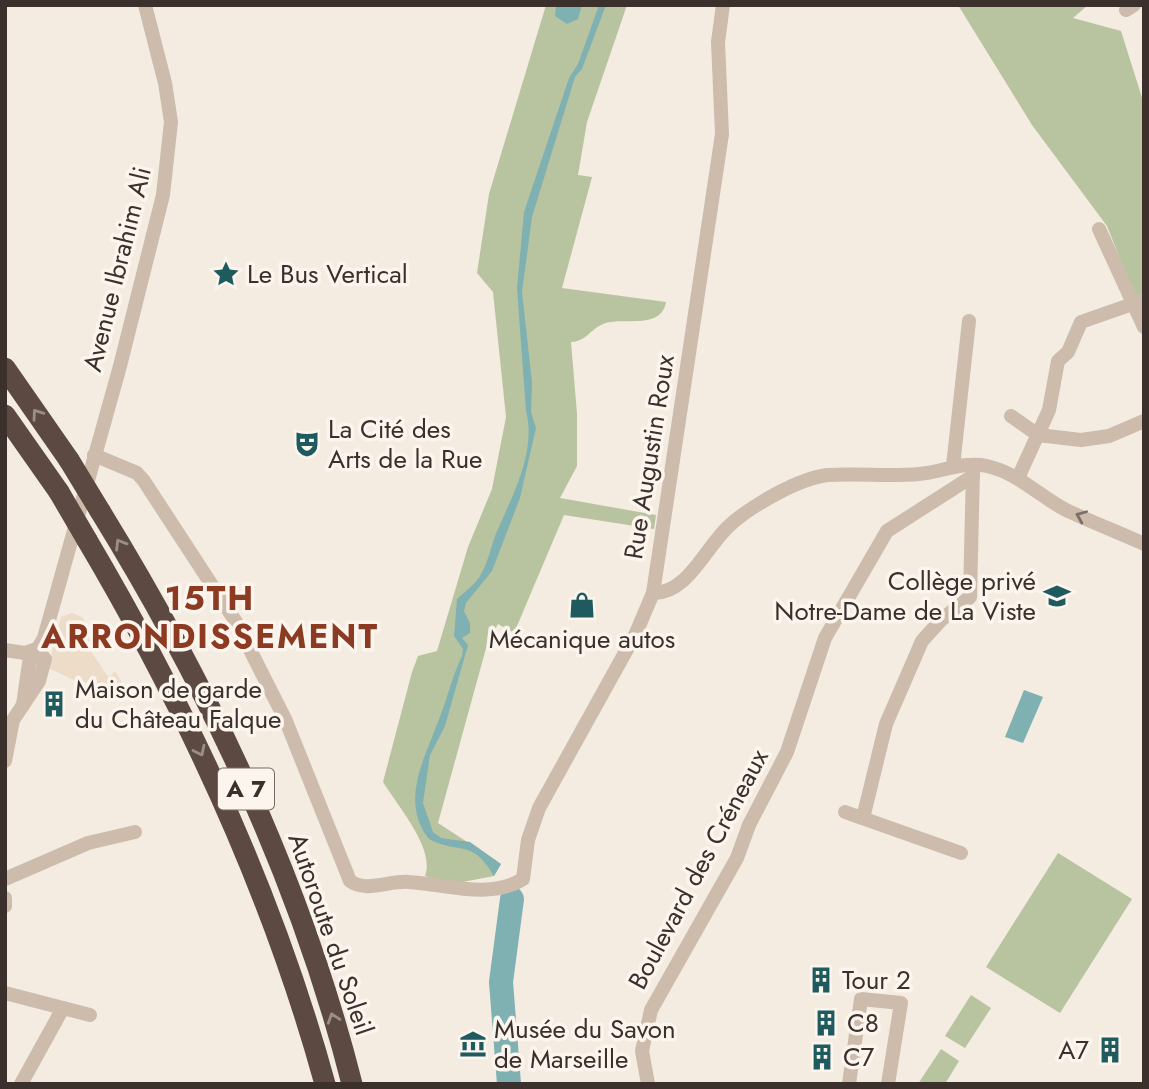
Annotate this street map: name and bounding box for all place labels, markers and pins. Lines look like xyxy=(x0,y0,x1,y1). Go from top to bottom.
place label: Le Bus Vertical xyxy=(247,255,408,293)
place icon: Le Bus Vertical xyxy=(211,259,241,289)
place label: La Cité des Arts de la Rue xyxy=(328,410,483,478)
theatre icon: La Cité des Arts de la Rue xyxy=(292,429,322,459)
place label: Collège privé Notre-Dame de La Viste xyxy=(774,562,1036,630)
school or university icon: Collège privé Notre-Dame de La Viste xyxy=(1042,581,1072,611)
shop icon: Mécanique autos xyxy=(567,590,597,620)
place label: Mécanique autos xyxy=(489,620,675,658)
place label: Maison de garde du Château Falque xyxy=(75,670,282,738)
building icon: Maison de garde du Château Falque xyxy=(39,689,69,719)
place label: Tour 2 xyxy=(842,961,911,999)
building icon: Tour 2 xyxy=(806,965,836,995)
place label: C8 xyxy=(847,1004,879,1042)
building icon: C8 xyxy=(811,1008,841,1038)
place label: Musée du Savon de Marseille xyxy=(494,1010,676,1078)
museum icon: Musée du Savon de Marseille xyxy=(458,1029,488,1059)
place label: A7 xyxy=(1058,1031,1089,1069)
building icon: A7 xyxy=(1095,1035,1125,1065)
place label: C7 xyxy=(843,1038,874,1076)
building icon: C7 xyxy=(807,1042,837,1072)

